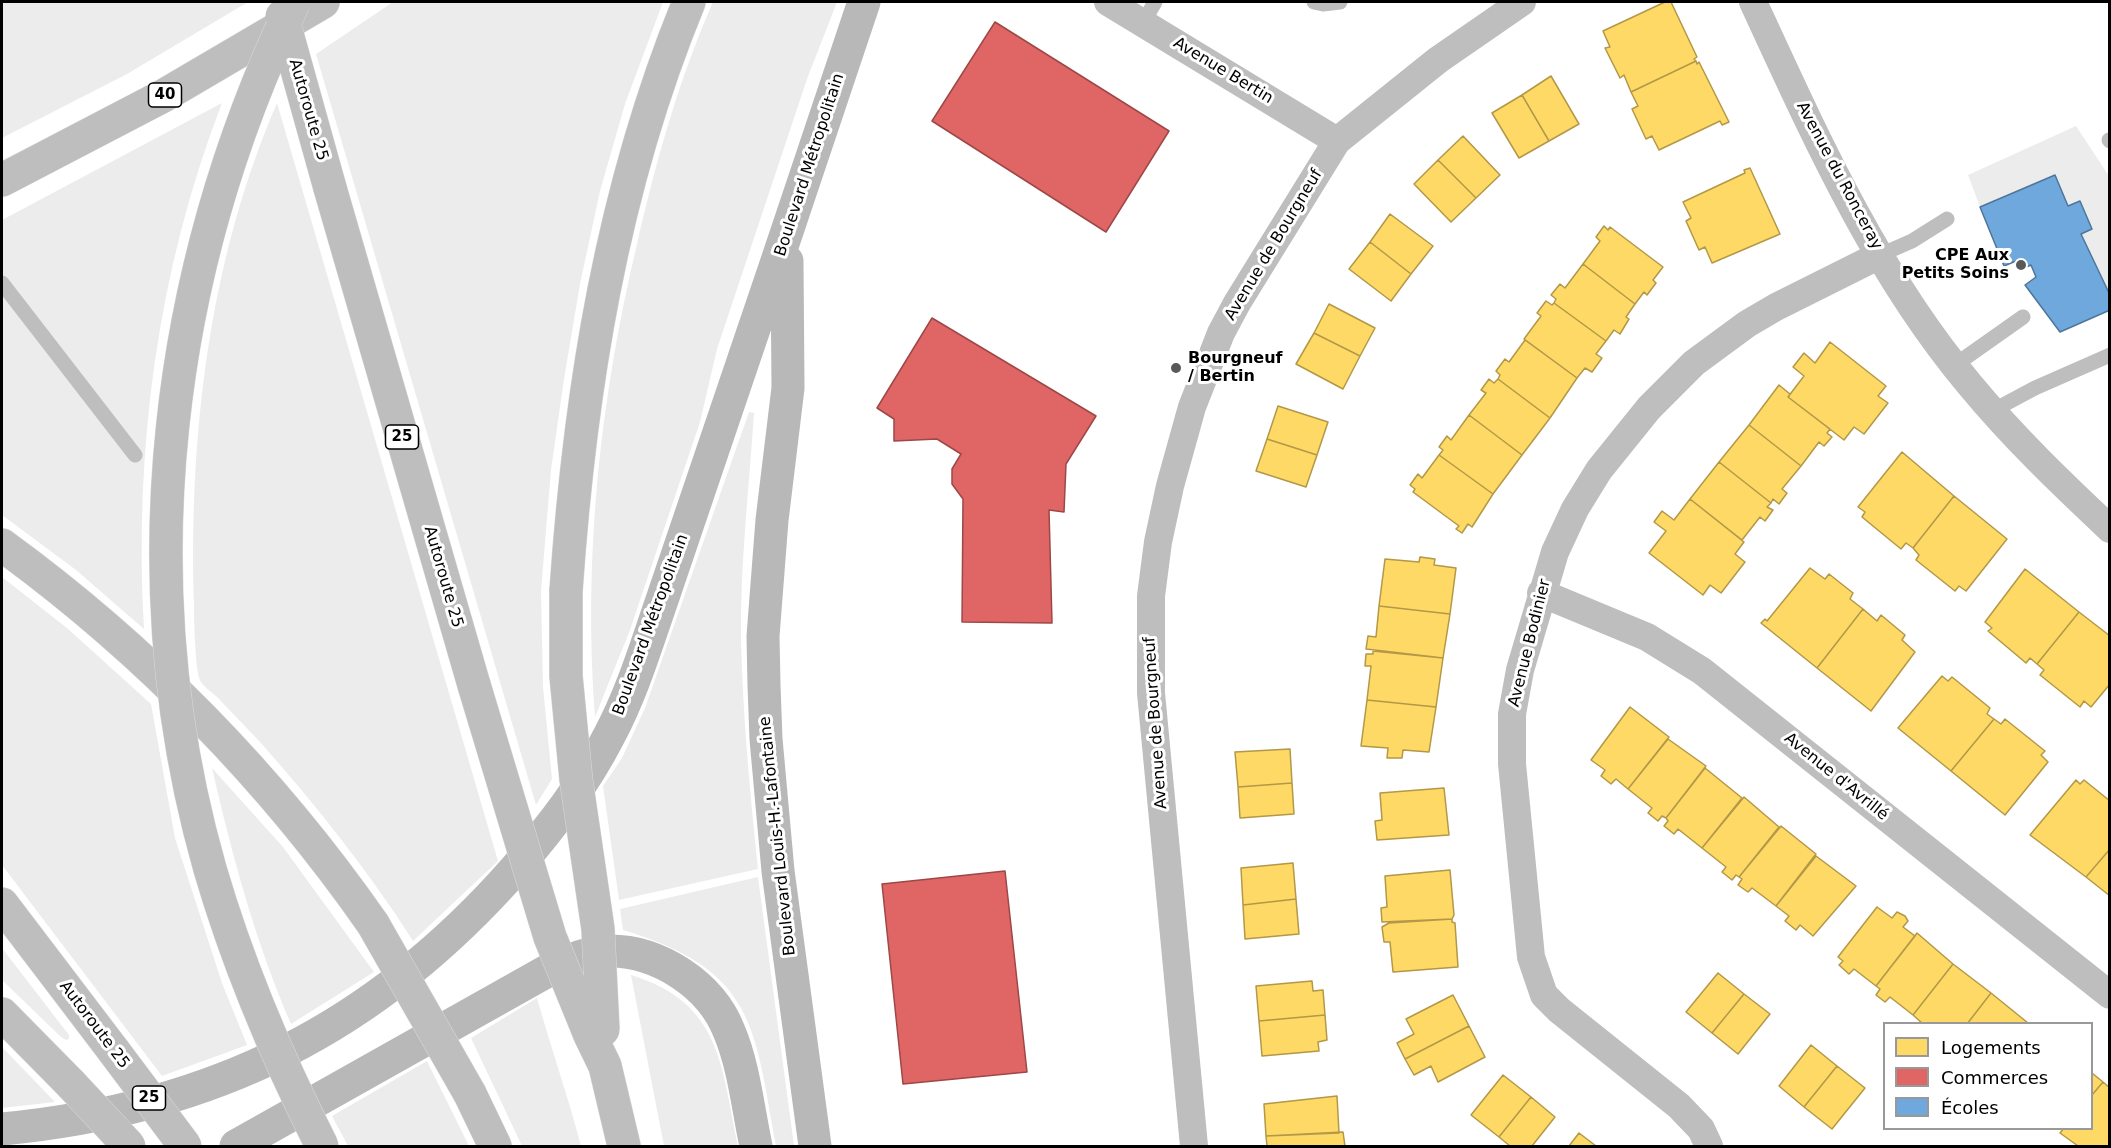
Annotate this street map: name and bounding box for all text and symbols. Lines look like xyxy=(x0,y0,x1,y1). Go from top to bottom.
street label: Avenue Bertin xyxy=(1170,34,1276,108)
street label: Autoroute 25 xyxy=(284,57,332,163)
street label: Boulevard Métropolitain xyxy=(771,71,849,259)
road number: 40 xyxy=(148,83,182,107)
street label: Avenue du Ronceray xyxy=(1792,99,1886,253)
street label: Avenue de Bourgneuf xyxy=(1221,166,1327,324)
place label: CPE Aux Petits Soins xyxy=(1902,246,2009,284)
marker: CPE Aux Petits Soins xyxy=(2014,258,2028,272)
place label: Bourgneuf / Bertin xyxy=(1188,349,1283,387)
marker: Bourgneuf / Bertin xyxy=(1169,361,1183,375)
road number: 25 xyxy=(386,425,418,449)
street label: Autoroute 25 xyxy=(419,524,467,630)
street label: Boulevard Métropolitain xyxy=(609,532,693,718)
street label: Avenue Bodinier xyxy=(1505,577,1555,709)
street label: Avenue de Bourgneuf xyxy=(1140,636,1172,810)
street label: Boulevard Louis-H.-Lafontaine xyxy=(756,715,800,957)
street label: Avenue d'Avrillé xyxy=(1780,729,1892,825)
street label: Autoroute 25 xyxy=(55,977,133,1073)
legend xyxy=(1883,1022,2093,1130)
text: Logements xyxy=(1941,1037,2041,1058)
text: Commerces xyxy=(1941,1067,2048,1088)
road number: 25 xyxy=(132,1086,166,1110)
text: Écoles xyxy=(1941,1097,1999,1118)

